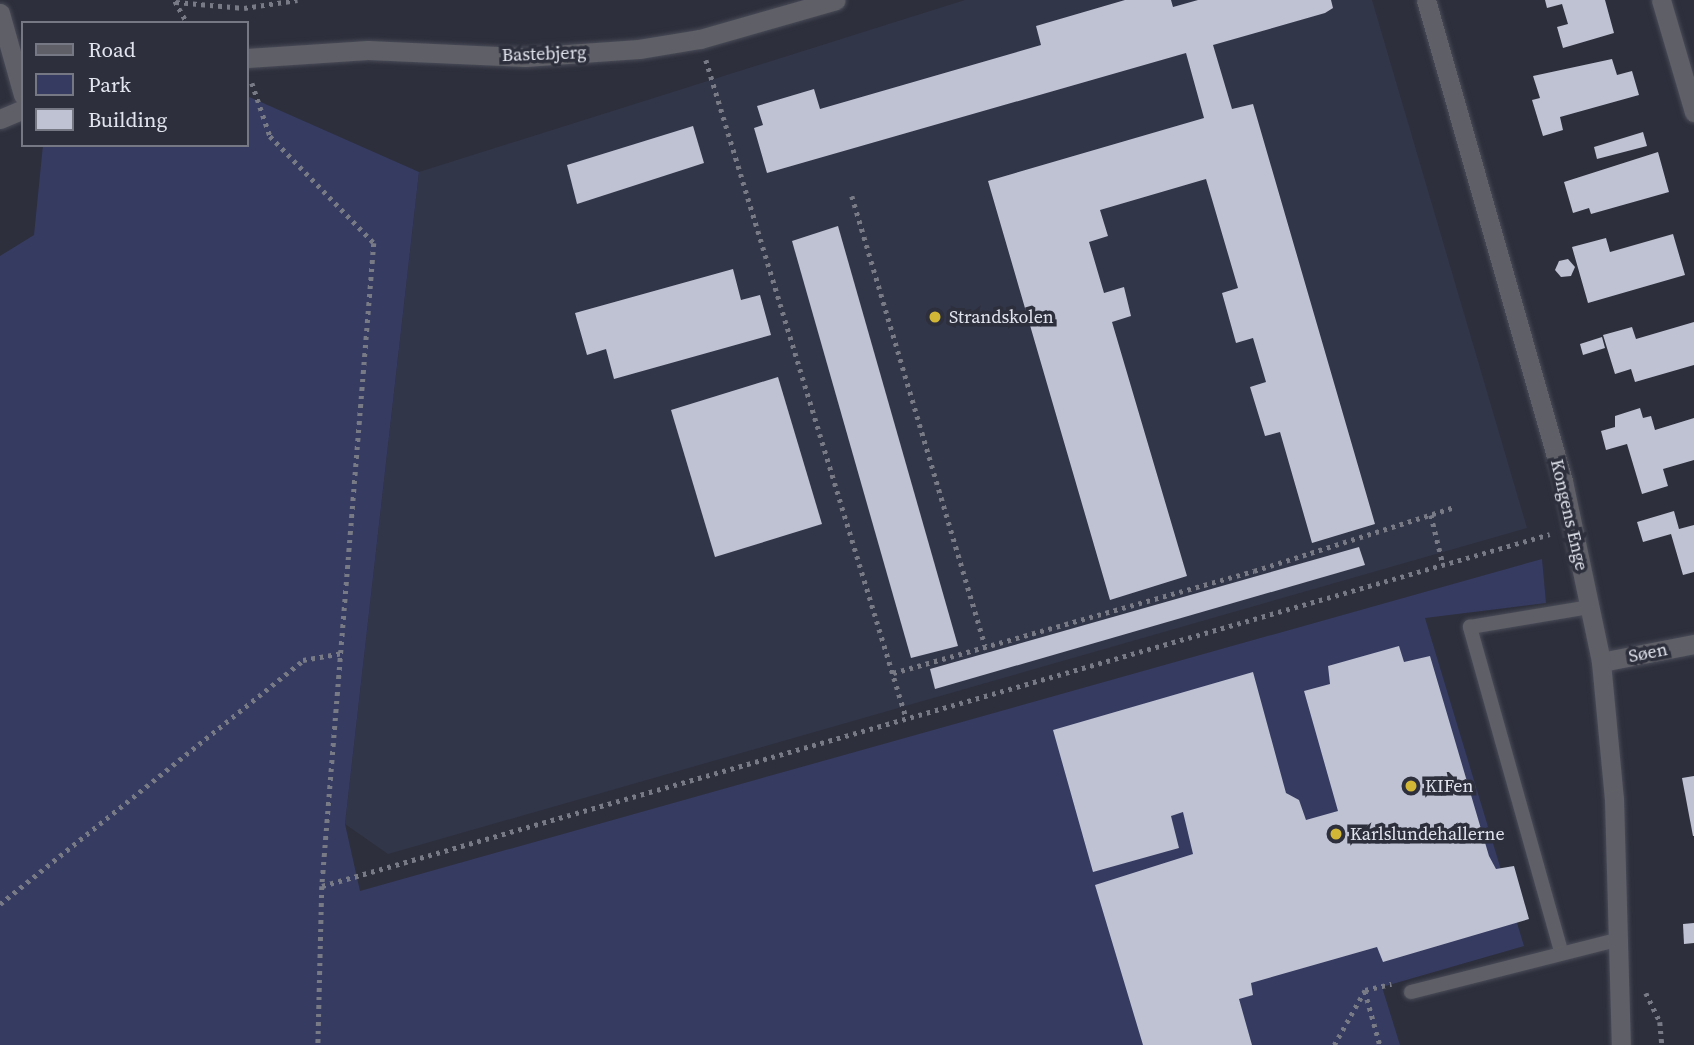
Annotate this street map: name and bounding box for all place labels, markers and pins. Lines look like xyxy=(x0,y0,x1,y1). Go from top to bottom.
place label: Strandskolen xyxy=(949,306,1054,328)
marker: Strandskolen xyxy=(927,309,943,325)
place label: KIFen xyxy=(1425,775,1473,797)
marker: KIFen xyxy=(1403,778,1419,794)
place label: Karlslundehallerne xyxy=(1350,823,1505,845)
marker: Karlslundehallerne xyxy=(1328,826,1344,842)

